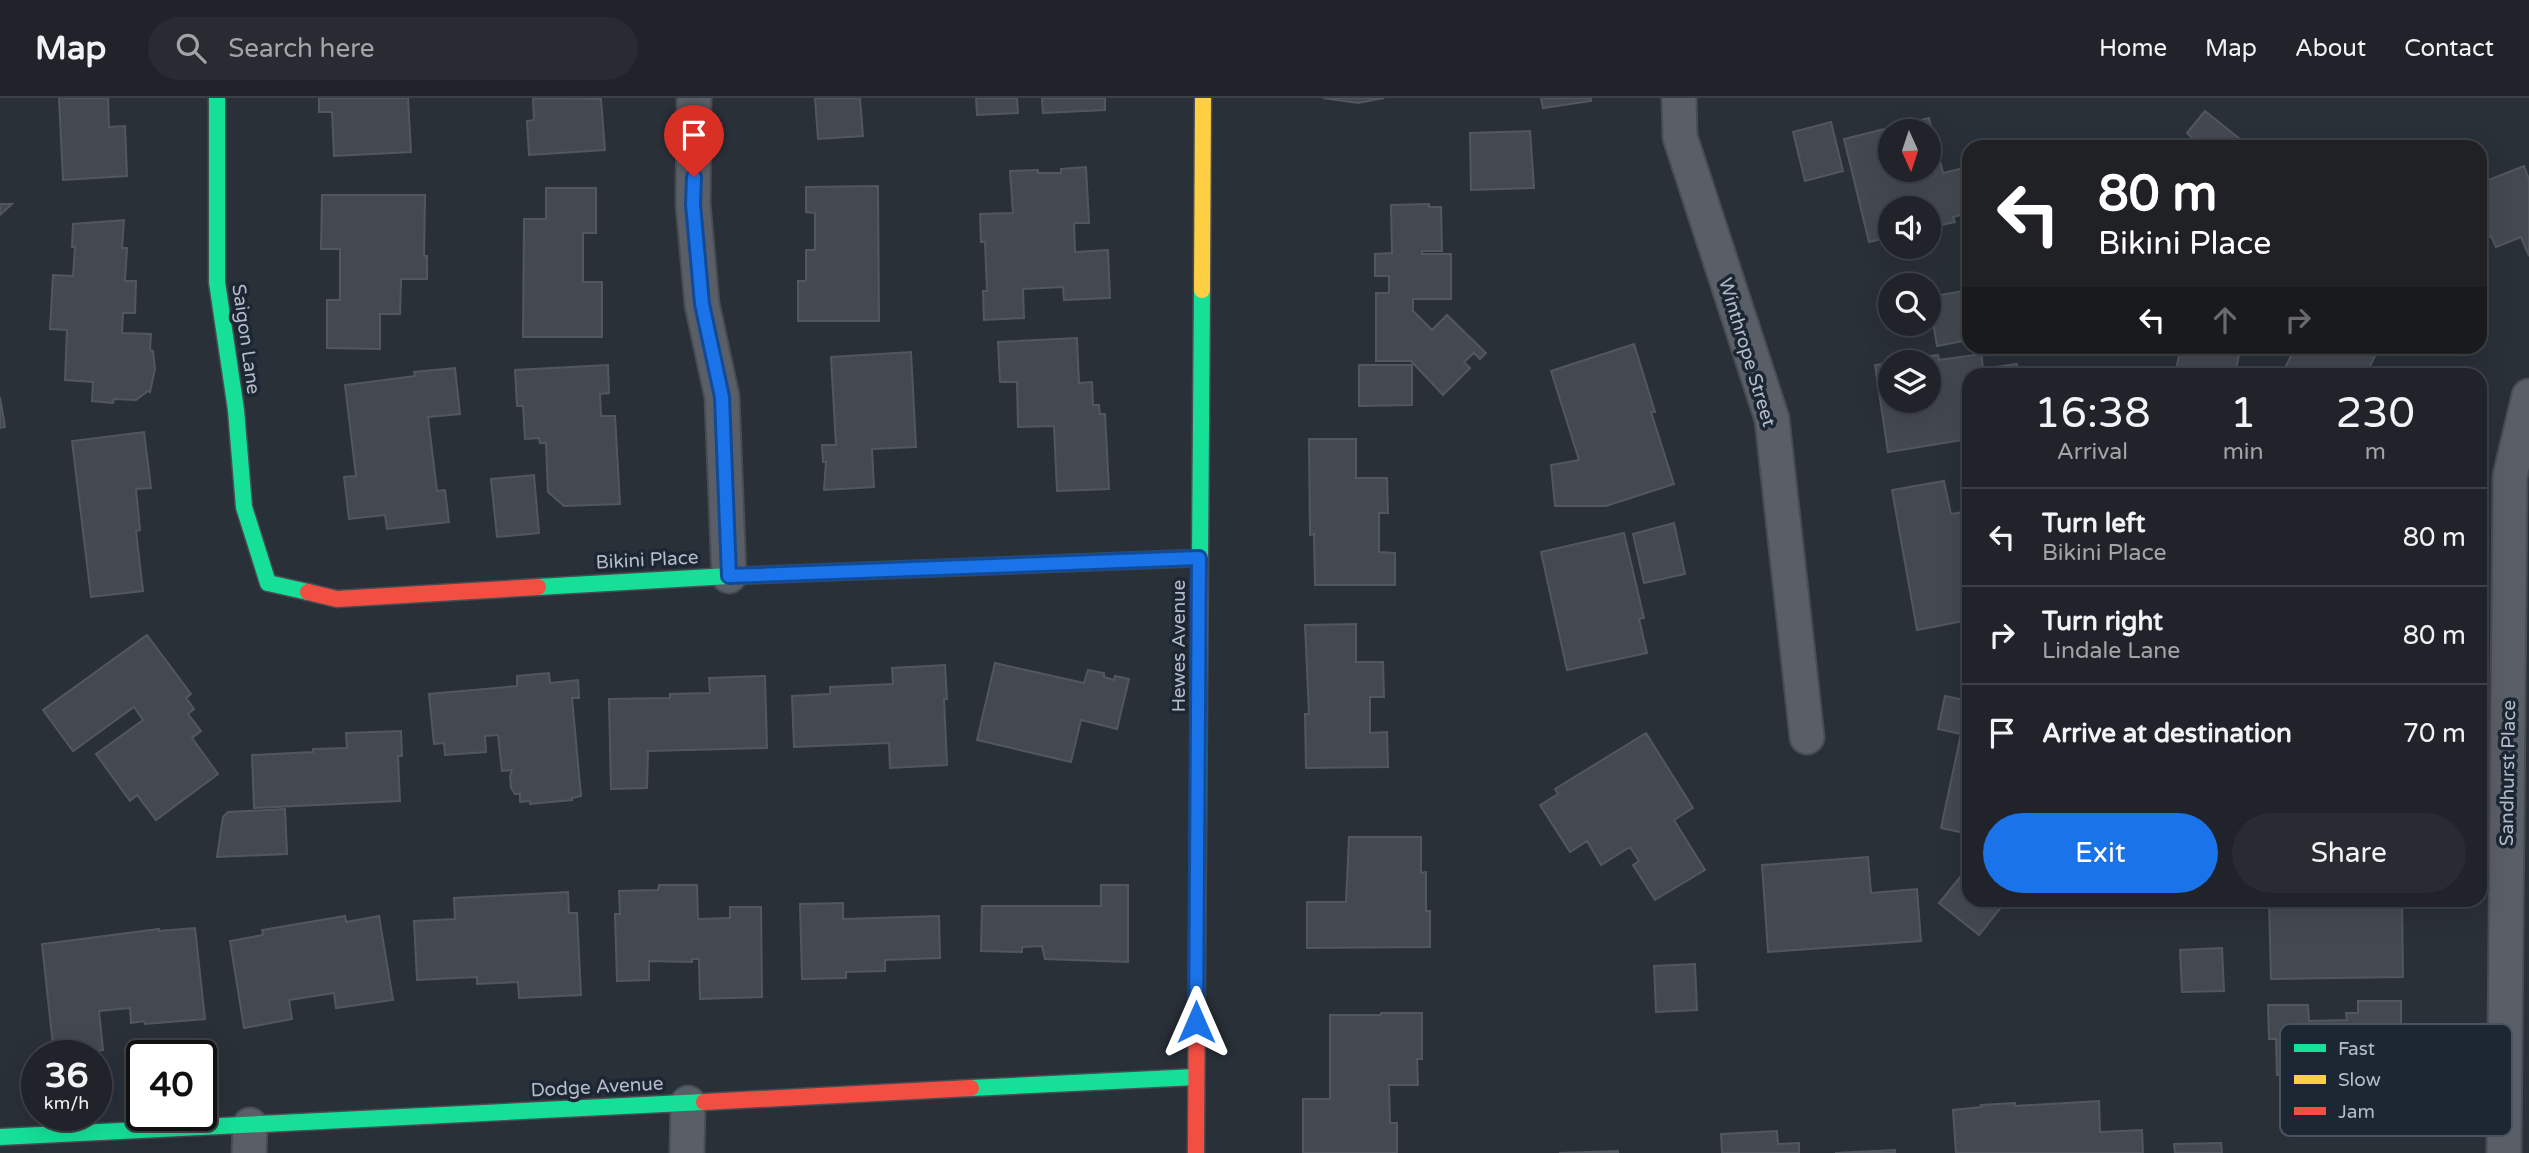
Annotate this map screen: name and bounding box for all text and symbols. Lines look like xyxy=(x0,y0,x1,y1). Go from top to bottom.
search box xyxy=(148,17,638,80)
text: Map xyxy=(35,29,106,68)
icon: search xyxy=(172,29,210,67)
text: Search here xyxy=(228,33,374,64)
text: Home xyxy=(2099,34,2167,63)
text: Map xyxy=(2205,34,2257,63)
text: About xyxy=(2295,34,2366,63)
text: Contact xyxy=(2404,34,2494,63)
pin xyxy=(664,105,724,177)
icon: arrive xyxy=(675,116,713,154)
north arrow xyxy=(1878,119,1941,182)
map controls xyxy=(1878,119,1941,413)
text: 80 m xyxy=(2098,165,2217,224)
icon: left xyxy=(1983,168,2074,259)
button: sound xyxy=(1878,196,1941,259)
text: Bikini Place xyxy=(2098,225,2271,263)
button: search xyxy=(1878,273,1941,336)
street label: Winthrope Street xyxy=(1714,275,1780,429)
street label: Saigon Lane xyxy=(227,283,265,396)
icon: left xyxy=(2133,301,2171,339)
icon: ahead xyxy=(2206,301,2244,339)
icon: right xyxy=(2279,301,2317,339)
button: layers xyxy=(1878,350,1941,413)
text: 16:38 xyxy=(2034,388,2151,439)
text: 1 xyxy=(2230,388,2256,439)
text: 230 xyxy=(2336,388,2415,439)
text: Arrival xyxy=(2057,438,2128,466)
text: min xyxy=(2223,438,2264,466)
text: m xyxy=(2365,438,2386,466)
text: Turn left xyxy=(2042,508,2145,539)
icon: left xyxy=(1983,518,2021,556)
text: 80 m xyxy=(2403,522,2466,553)
text: Bikini Place xyxy=(2042,539,2167,567)
street label: Bikini Place xyxy=(595,546,699,574)
street label: Hewes Avenue xyxy=(1168,580,1190,712)
text: Turn right xyxy=(2042,606,2163,637)
icon: right xyxy=(1983,616,2021,654)
text: 80 m xyxy=(2403,620,2466,651)
text: Lindale Lane xyxy=(2042,637,2180,665)
street label: Sandhurst Place xyxy=(2496,700,2520,846)
icon: arrive xyxy=(1983,714,2021,752)
text: Arrive at destination xyxy=(2042,718,2292,749)
text: 70 m xyxy=(2403,718,2466,749)
button: Exit xyxy=(1983,813,2218,893)
button: Share xyxy=(2232,813,2466,893)
position arrow xyxy=(1159,985,1233,1059)
legend xyxy=(2280,1024,2512,1136)
text: Fast xyxy=(2338,1038,2375,1060)
speed limit sign: 40 xyxy=(126,1040,217,1131)
text: 36 xyxy=(45,1055,88,1097)
text: Slow xyxy=(2338,1069,2381,1091)
street label: Dodge Avenue xyxy=(530,1073,664,1101)
text: km/h xyxy=(44,1092,89,1114)
text: Jam xyxy=(2338,1101,2375,1123)

